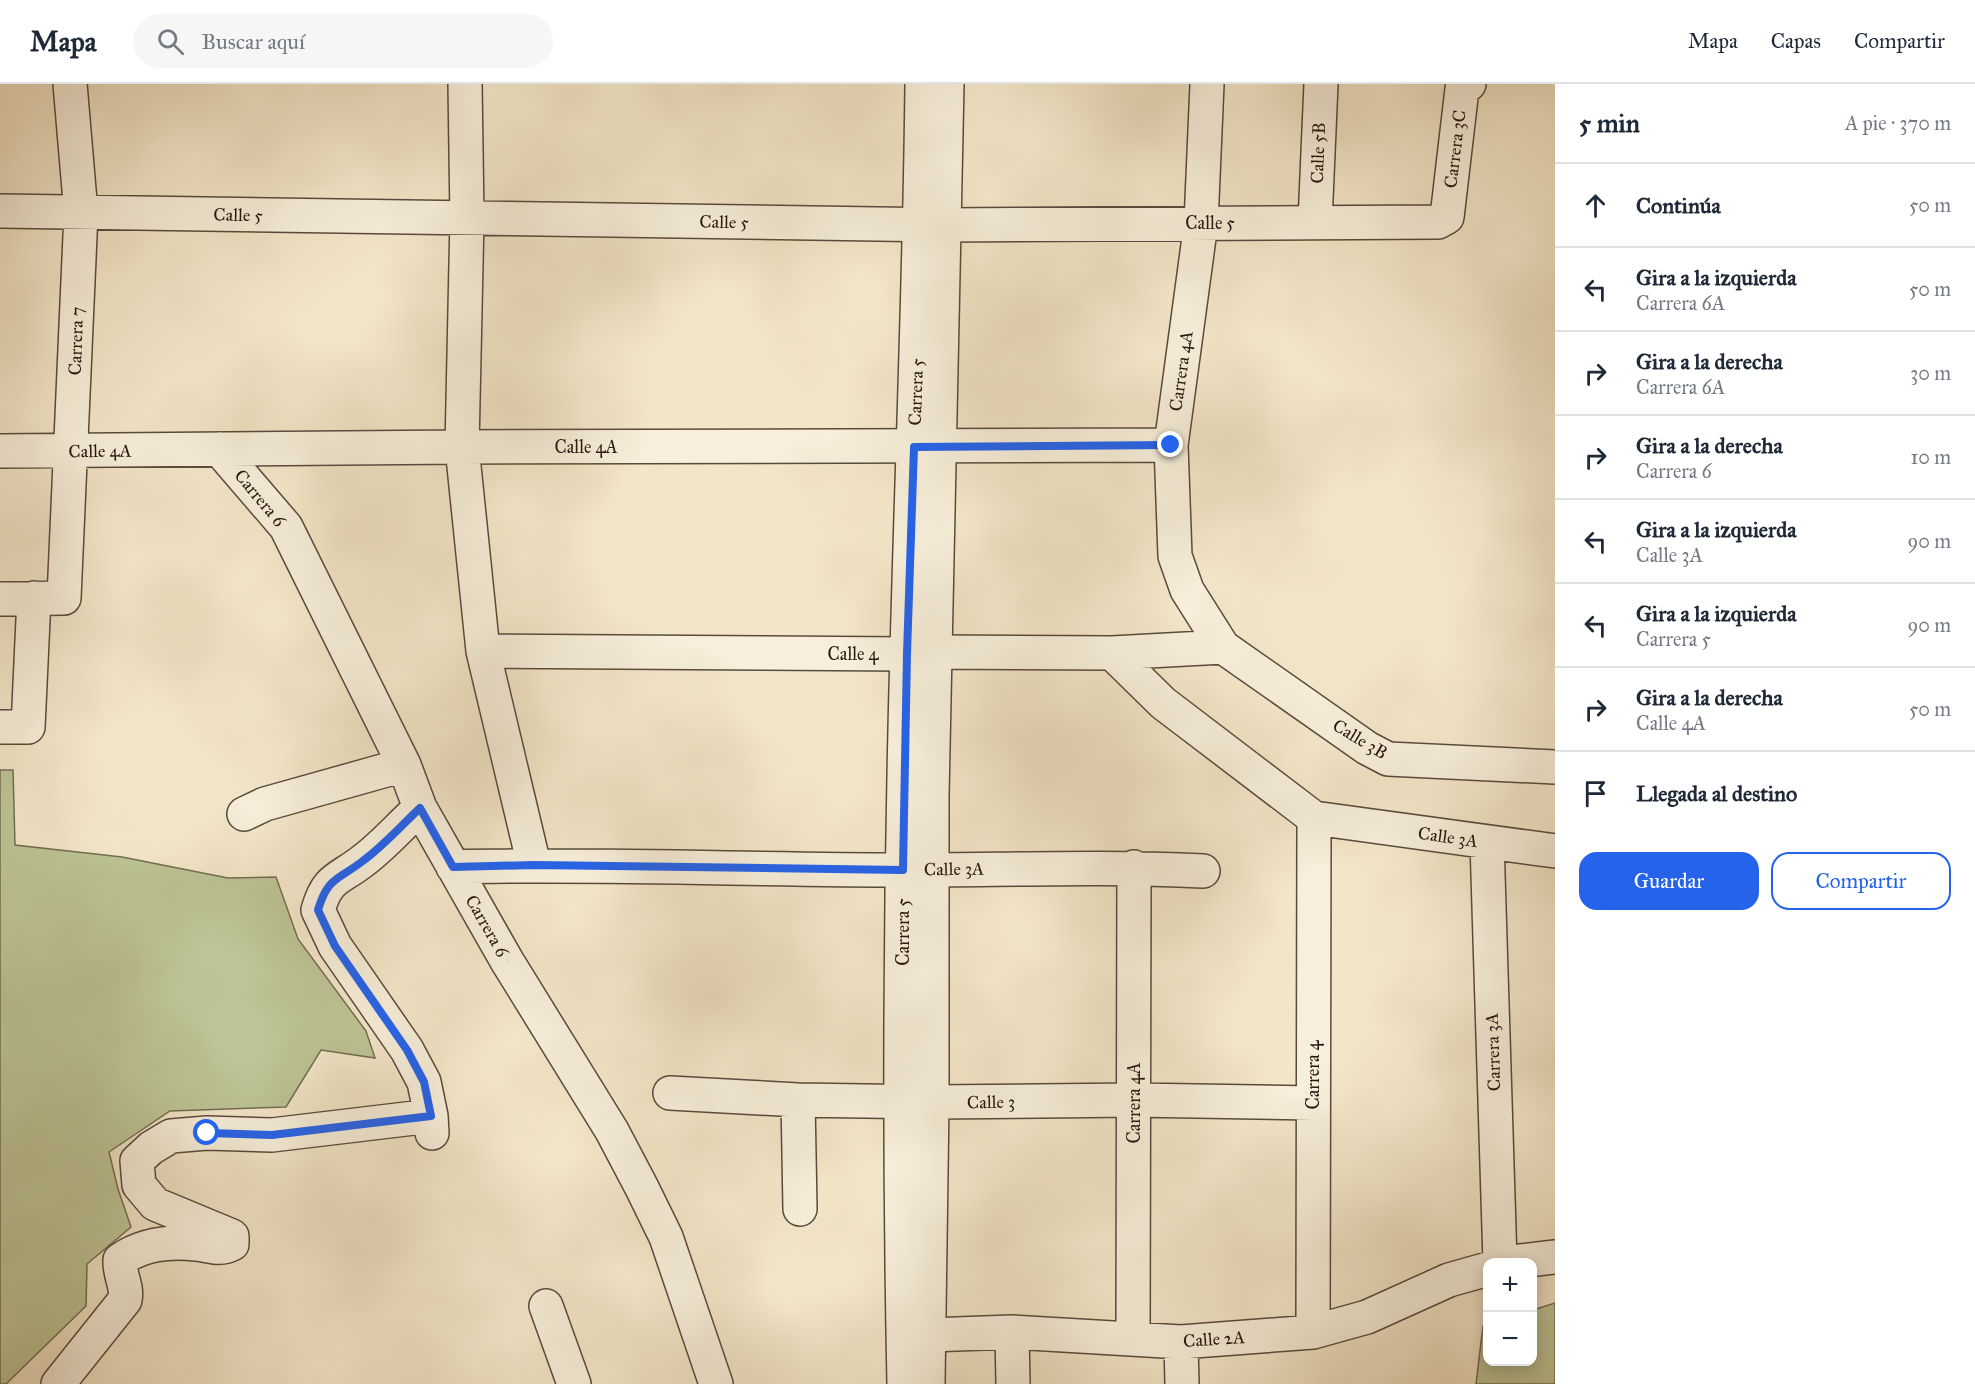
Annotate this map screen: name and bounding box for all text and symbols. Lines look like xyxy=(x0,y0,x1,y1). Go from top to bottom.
search box xyxy=(133,14,553,68)
text: Mapa xyxy=(30,24,97,59)
icon: search xyxy=(154,25,187,58)
text: Buscar aquí xyxy=(202,28,305,55)
text: Mapa xyxy=(1688,28,1738,54)
text: Capas xyxy=(1771,28,1821,54)
text: Compartir xyxy=(1854,28,1945,54)
text: 5 min xyxy=(1579,107,1640,139)
street label: Carrera 3C xyxy=(1439,109,1471,189)
text: A pie · 370 m xyxy=(1845,111,1951,135)
street label: Calle 5B xyxy=(1306,122,1330,184)
icon: ahead xyxy=(1579,189,1612,222)
text: Continúa xyxy=(1636,192,1721,219)
text: 50 m xyxy=(1909,193,1951,217)
street label: Calle 5 xyxy=(213,204,263,226)
street label: Calle 5 xyxy=(699,211,749,233)
street label: Calle 5 xyxy=(1185,212,1235,234)
text: Gira a la izquierda xyxy=(1636,264,1797,291)
icon: left xyxy=(1579,273,1612,306)
text: 50 m xyxy=(1909,277,1951,301)
text: Carrera 6A xyxy=(1636,291,1725,315)
street label: Carrera 7 xyxy=(64,306,88,376)
street label: Carrera 4A xyxy=(1164,329,1198,413)
text: Gira a la derecha xyxy=(1636,348,1783,375)
street label: Carrera 5 xyxy=(904,357,928,426)
icon: right xyxy=(1579,357,1612,390)
text: 30 m xyxy=(1910,361,1951,385)
text: Carrera 6A xyxy=(1636,375,1725,399)
route end xyxy=(1157,431,1183,457)
text: Gira a la derecha xyxy=(1636,432,1783,459)
street label: Calle 4A xyxy=(554,436,618,458)
street label: Calle 4A xyxy=(68,439,132,463)
icon: right xyxy=(1579,441,1612,474)
text: 10 m xyxy=(1910,445,1951,469)
text: Carrera 6 xyxy=(1636,459,1712,483)
street label: Carrera 6 xyxy=(230,465,291,532)
text: Gira a la izquierda xyxy=(1636,516,1797,543)
icon: left xyxy=(1579,525,1612,558)
text: 90 m xyxy=(1908,529,1951,553)
text: Calle 3A xyxy=(1636,543,1703,567)
text: Gira a la izquierda xyxy=(1636,600,1797,627)
icon: left xyxy=(1579,609,1612,642)
text: 90 m xyxy=(1908,613,1951,637)
text: Carrera 5 xyxy=(1636,627,1711,651)
street label: Calle 4 xyxy=(828,643,879,665)
text: Gira a la derecha xyxy=(1636,684,1783,711)
icon: right xyxy=(1579,693,1612,726)
text: 50 m xyxy=(1909,697,1951,721)
text: Calle 4A xyxy=(1636,711,1706,735)
street label: Calle 3B xyxy=(1329,714,1391,764)
icon: arrive xyxy=(1579,777,1612,810)
text: Llegada al destino xyxy=(1636,780,1797,807)
street label: Calle 3A xyxy=(1417,822,1479,852)
button: Guardar xyxy=(1579,852,1759,910)
button: Compartir xyxy=(1771,852,1951,910)
street label: Calle 3A xyxy=(924,857,984,881)
street label: Carrera 6 xyxy=(460,891,514,962)
street label: Carrera 5 xyxy=(892,898,914,966)
street label: Carrera 3A xyxy=(1481,1012,1505,1092)
street label: Carrera 4 xyxy=(1302,1040,1324,1110)
street label: Carrera 4A xyxy=(1123,1062,1145,1144)
street label: Calle 3 xyxy=(967,1091,1015,1113)
route start xyxy=(193,1119,219,1145)
map controls xyxy=(1483,1258,1537,1366)
button: + xyxy=(1483,1258,1537,1312)
button: − xyxy=(1483,1312,1537,1366)
street label: Calle 2A xyxy=(1182,1326,1246,1352)

